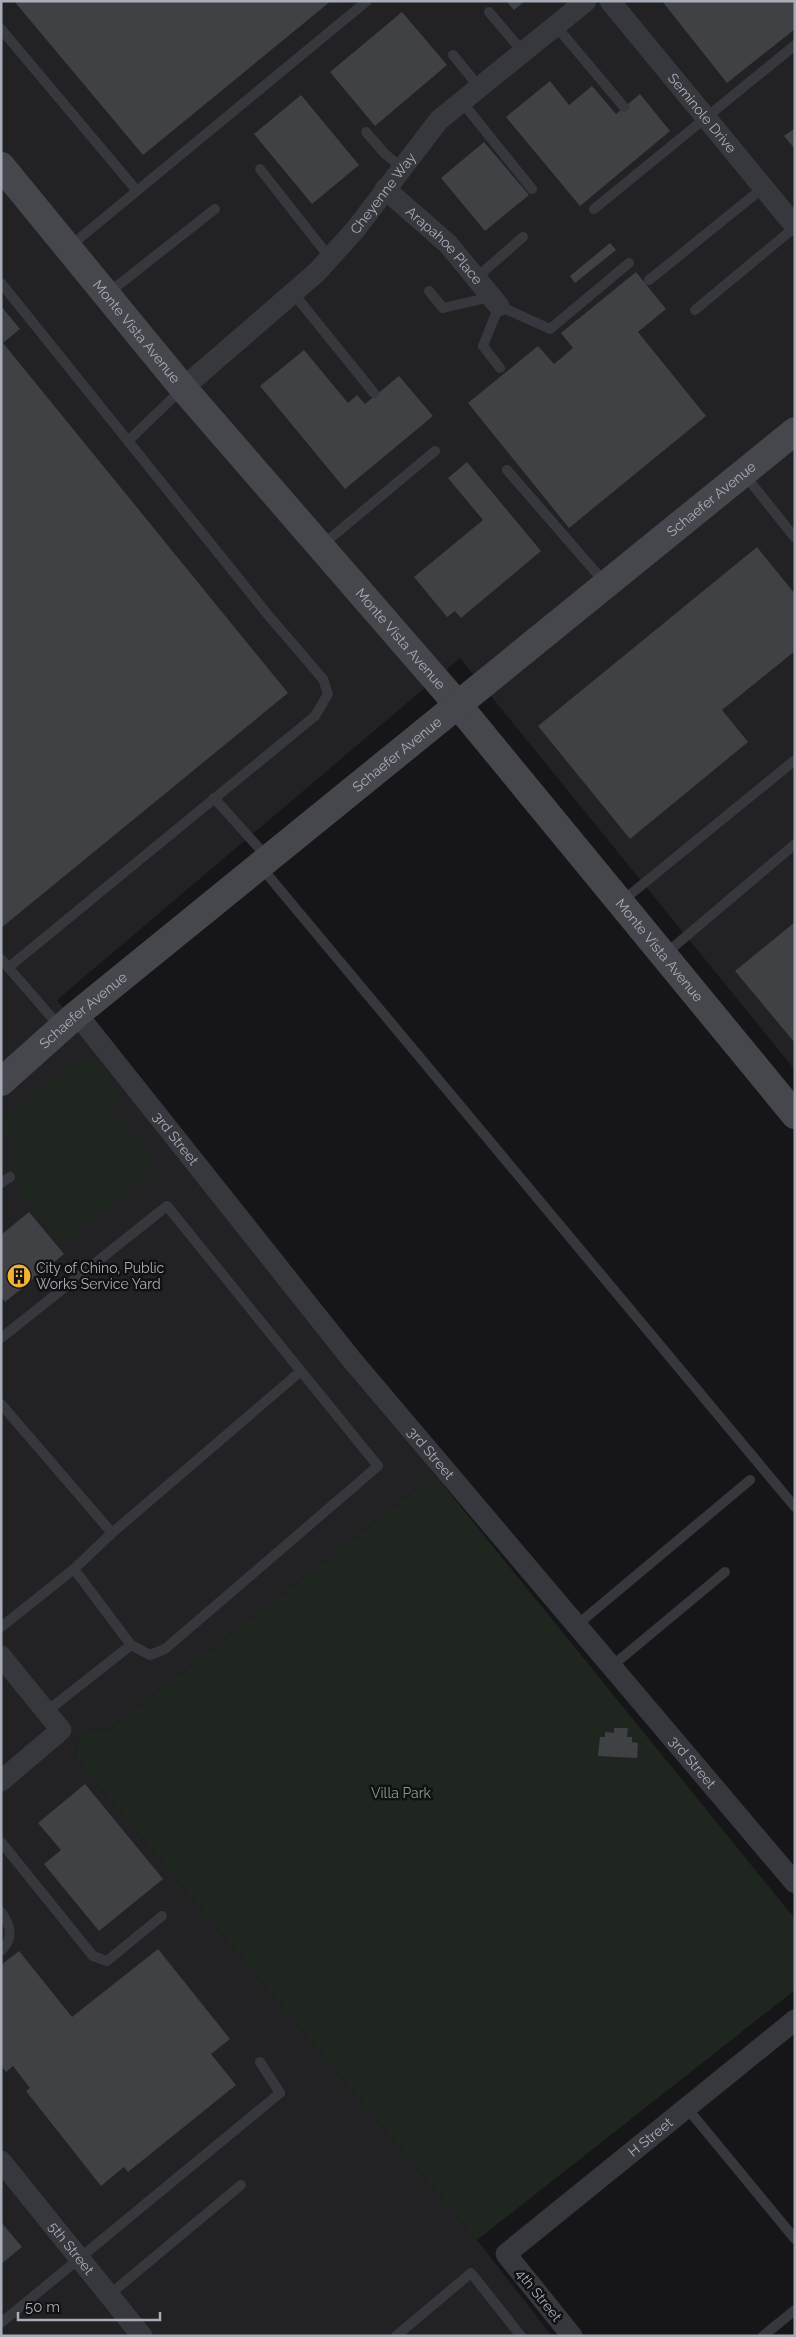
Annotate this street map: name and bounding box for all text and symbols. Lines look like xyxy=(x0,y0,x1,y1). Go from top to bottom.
street label: Seminole Drive xyxy=(665,70,739,156)
street label: Cheyenne Way xyxy=(347,149,419,237)
street label: Arapahoe Place xyxy=(403,203,486,287)
street label: Monte Vista Avenue xyxy=(90,277,184,386)
street label: Schaefer Avenue xyxy=(664,458,759,540)
street label: Monte Vista Avenue xyxy=(352,585,449,693)
street label: Schaefer Avenue xyxy=(349,714,444,795)
street label: Monte Vista Avenue xyxy=(612,895,706,1005)
street label: Schaefer Avenue xyxy=(36,969,130,1052)
street label: 3rd Street xyxy=(150,1109,202,1168)
place label: City of Chino, Public Works Service Yard xyxy=(36,1260,164,1292)
building icon: City of Chino, Public Works Service Yard xyxy=(6,1263,32,1289)
street label: 3rd Street xyxy=(404,1424,458,1483)
street label: 3rd Street xyxy=(666,1733,719,1792)
park label: Villa Park xyxy=(371,1785,432,1801)
street label: H Street xyxy=(625,2114,676,2160)
street label: 5th Street xyxy=(45,2219,97,2278)
street label: 4th Street xyxy=(513,2266,565,2325)
scale bar xyxy=(18,2290,160,2322)
text: 50 m xyxy=(25,2298,60,2316)

